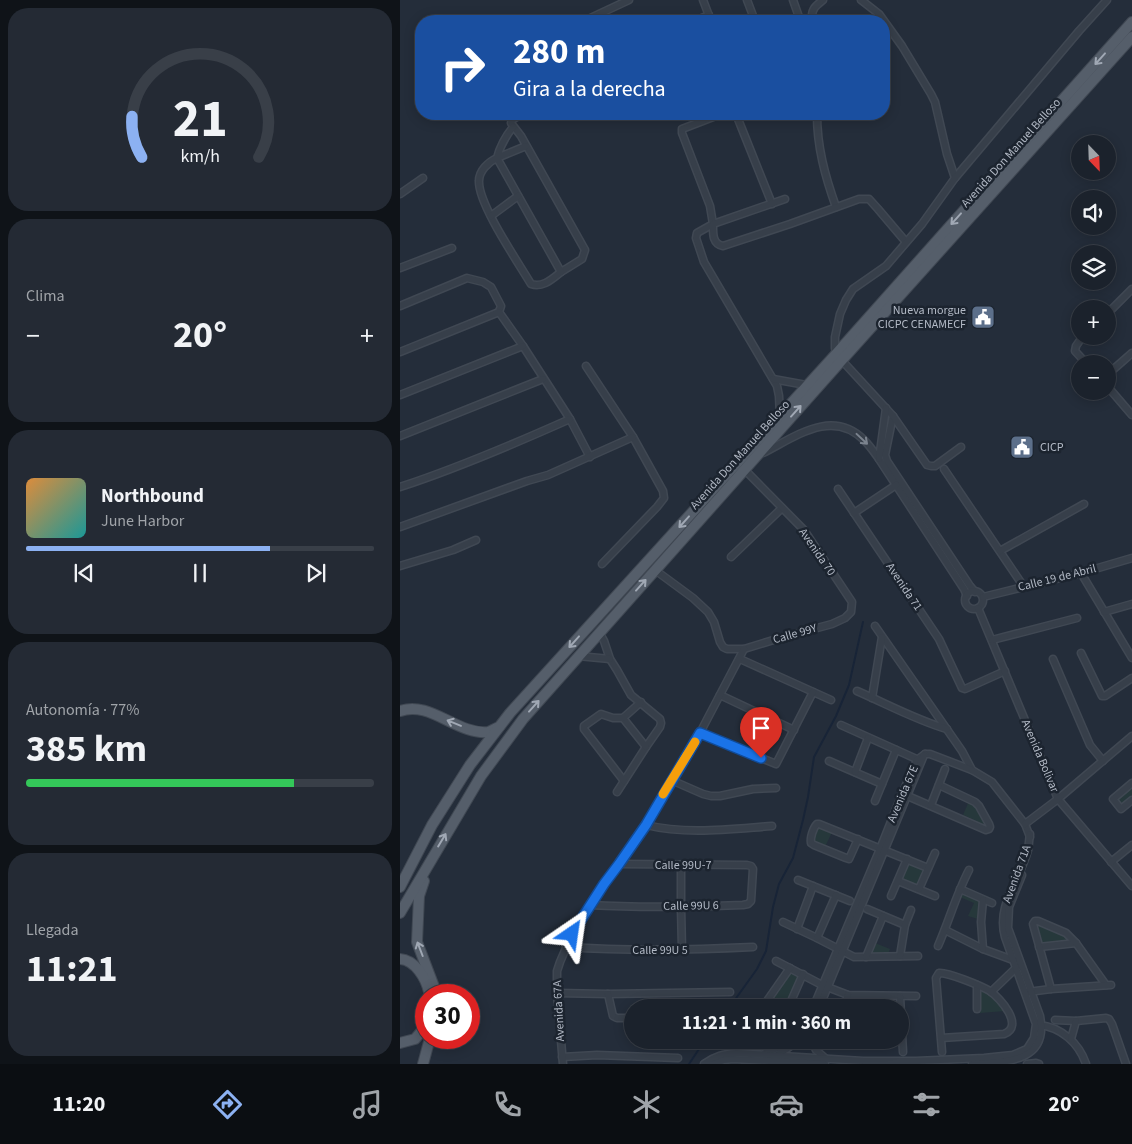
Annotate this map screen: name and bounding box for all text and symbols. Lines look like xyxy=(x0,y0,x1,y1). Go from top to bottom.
text: 280 m xyxy=(513,27,605,77)
icon: right xyxy=(430,35,495,100)
one-way arrow xyxy=(1094,52,1105,65)
text: Gira a la derecha xyxy=(513,73,666,105)
text: 21 xyxy=(173,83,227,157)
street label: Avenida Don Manuel Belloso xyxy=(957,95,1065,211)
north arrow xyxy=(1071,135,1116,180)
map controls xyxy=(1071,135,1116,400)
text: km/h xyxy=(180,144,220,169)
button: sound xyxy=(1071,190,1116,235)
one-way arrow xyxy=(951,213,962,226)
button: layers xyxy=(1071,245,1116,290)
text: Clima xyxy=(26,285,64,307)
button: + xyxy=(1071,300,1116,345)
place label: Nueva morgue CICPC CENAMECF xyxy=(878,302,966,333)
public building icon: Nueva morgue CICPC CENAMECF xyxy=(970,304,996,330)
text: 20° xyxy=(173,308,227,362)
text: − xyxy=(26,316,40,356)
text: + xyxy=(360,316,374,356)
button: − xyxy=(1071,355,1116,400)
street label: Avenida Don Manuel Belloso xyxy=(686,397,794,513)
one-way arrow xyxy=(790,405,802,418)
one-way arrow xyxy=(856,433,869,445)
public building icon: CICP xyxy=(1009,434,1035,460)
place label: CICP xyxy=(1040,439,1064,456)
text: Northbound xyxy=(101,483,204,510)
text: June Harbor xyxy=(101,510,184,532)
one-way arrow xyxy=(678,515,689,528)
street label: Avenida 70 xyxy=(794,525,840,579)
icon: previous xyxy=(70,559,98,587)
icon: pause xyxy=(186,559,214,587)
icon: next xyxy=(302,559,330,587)
street label: Avenida 71 xyxy=(882,560,926,614)
street label: Calle 19 de Abril xyxy=(1016,560,1098,596)
one-way arrow xyxy=(636,578,647,591)
street label: Calle 99Y xyxy=(771,620,819,648)
one-way arrow xyxy=(568,636,580,649)
text: Autonomía · 77% xyxy=(26,699,139,721)
one-way arrow xyxy=(528,700,539,713)
pin xyxy=(740,707,782,758)
icon: arrive xyxy=(747,714,775,742)
street label: Avenida Bolivar xyxy=(1017,717,1063,796)
one-way arrow xyxy=(447,718,462,727)
text: 385 km xyxy=(26,722,147,776)
street label: Avenida 67E xyxy=(883,763,923,825)
one-way arrow xyxy=(438,834,448,848)
street label: Avenida 71A xyxy=(999,842,1036,906)
street label: Calle 99U-7 xyxy=(655,857,711,874)
street label: Calle 99U 6 xyxy=(663,897,719,915)
position arrow xyxy=(545,907,597,959)
text: Llegada xyxy=(26,919,78,941)
text: 11:21 xyxy=(26,942,118,996)
one-way arrow xyxy=(415,942,424,958)
street label: Calle 99U 5 xyxy=(632,942,688,959)
street label: Avenida 67A xyxy=(549,980,569,1042)
speed limit sign: 30 xyxy=(415,984,480,1049)
text: 11:21 · 1 min · 360 m xyxy=(682,1010,851,1037)
icon: directions xyxy=(210,1087,245,1122)
icon: music xyxy=(350,1087,385,1122)
icon: phone xyxy=(490,1087,525,1122)
icon: climate xyxy=(629,1087,664,1122)
icon: car xyxy=(769,1087,804,1122)
icon: filters xyxy=(909,1087,944,1122)
text: 11:20 xyxy=(52,1088,105,1120)
text: 20° xyxy=(1048,1088,1080,1120)

